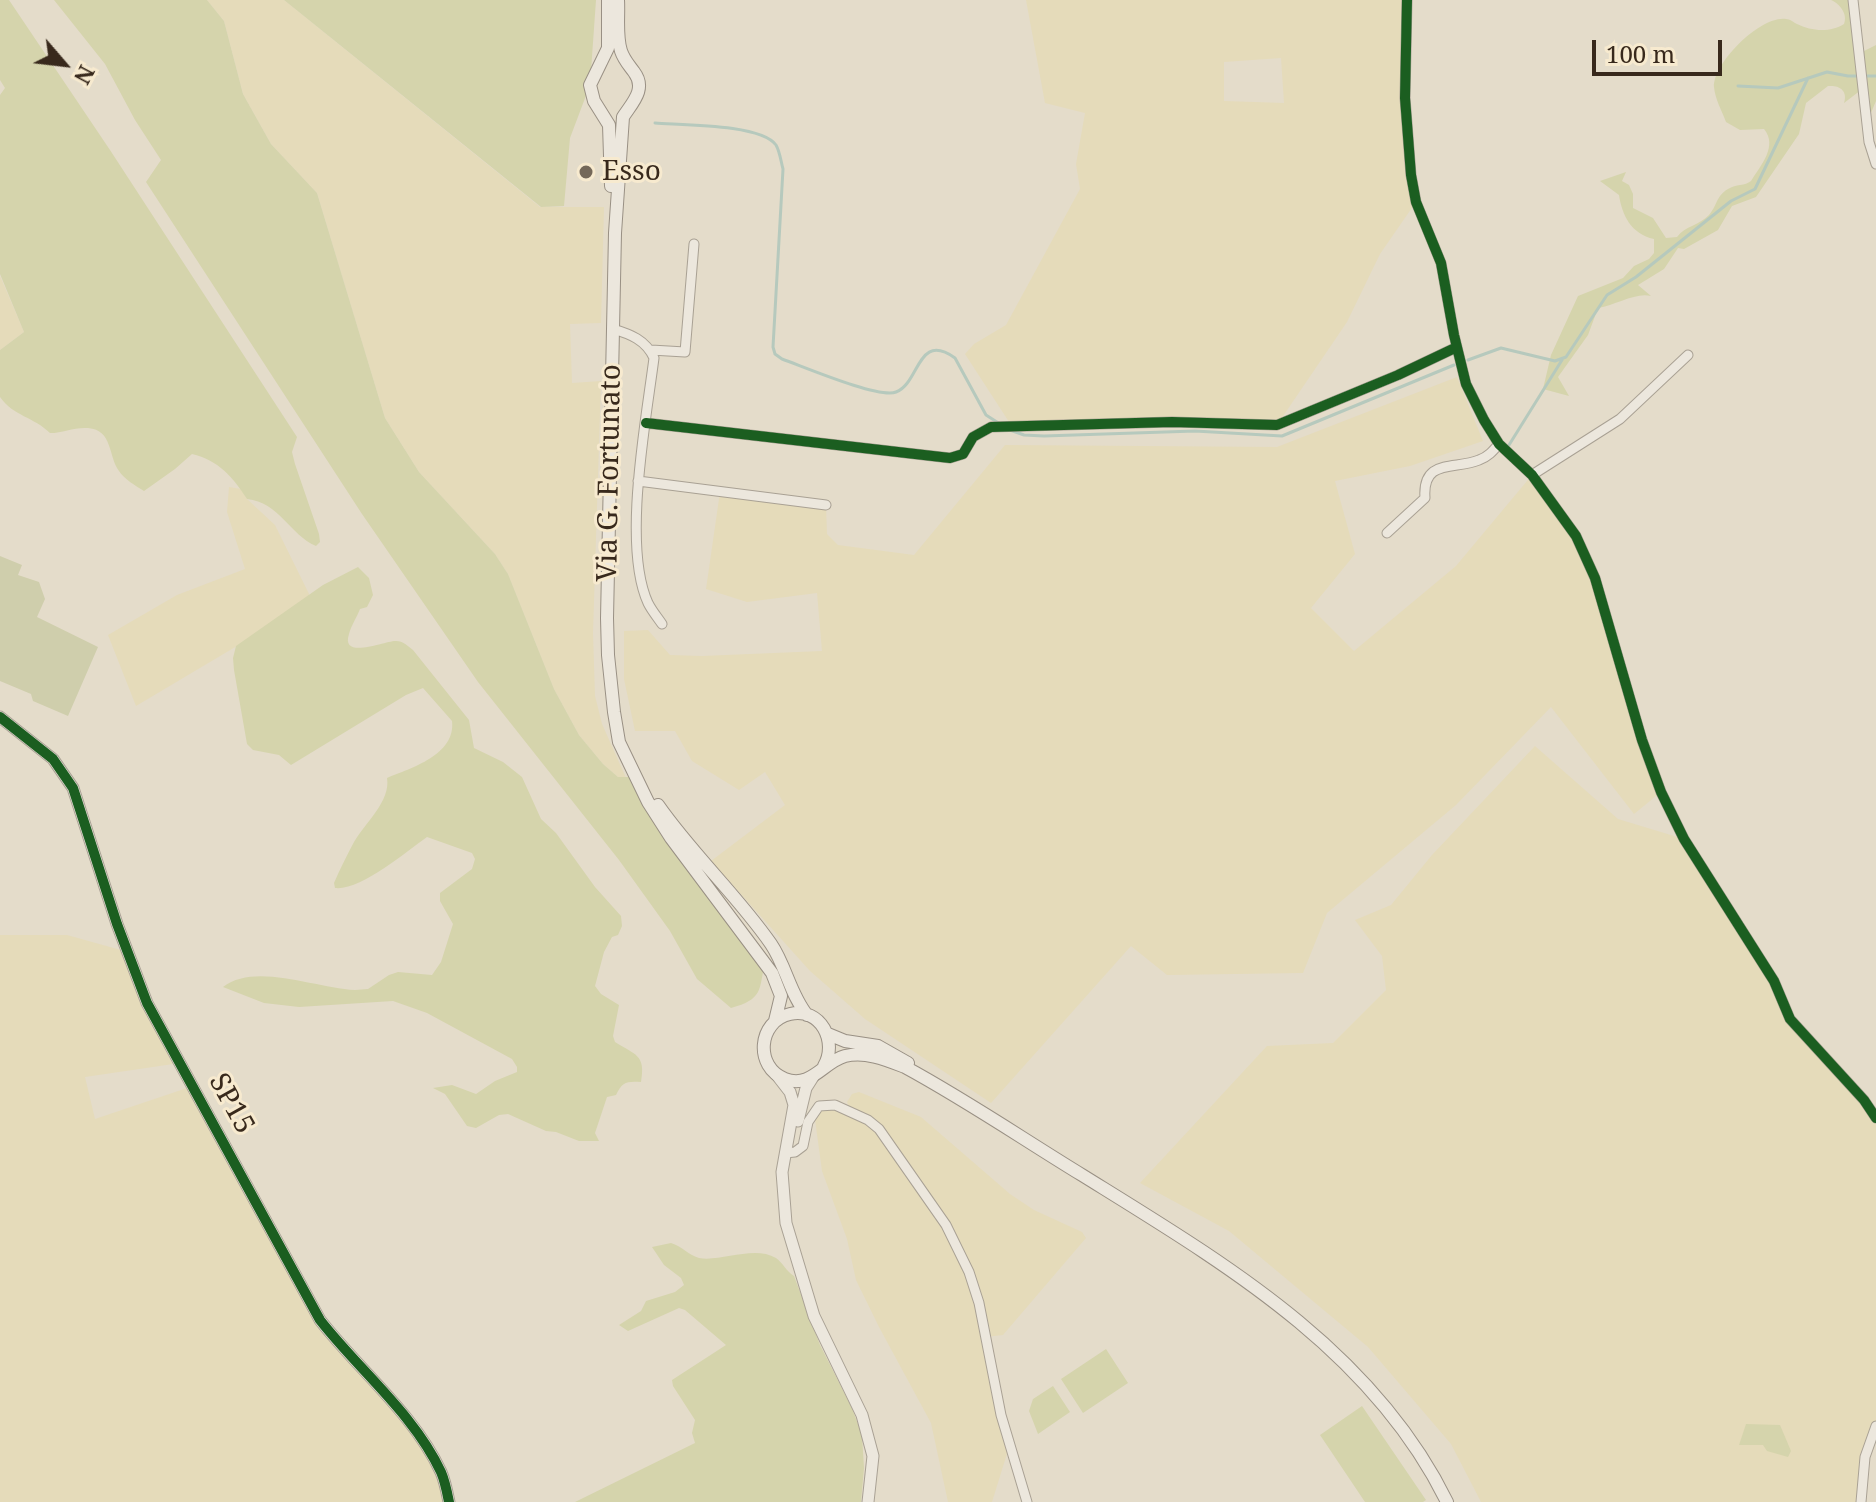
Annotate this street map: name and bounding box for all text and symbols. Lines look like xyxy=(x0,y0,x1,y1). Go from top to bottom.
north arrow xyxy=(24,24,104,104)
scale bar xyxy=(1596,24,1726,74)
text: 100 m xyxy=(1606,37,1675,70)
text: N xyxy=(68,61,103,90)
place label: Esso xyxy=(602,155,661,189)
marker: Esso xyxy=(577,163,595,181)
street label: Via G. Fortunato xyxy=(591,364,629,582)
street label: SP15 xyxy=(201,1068,261,1140)

